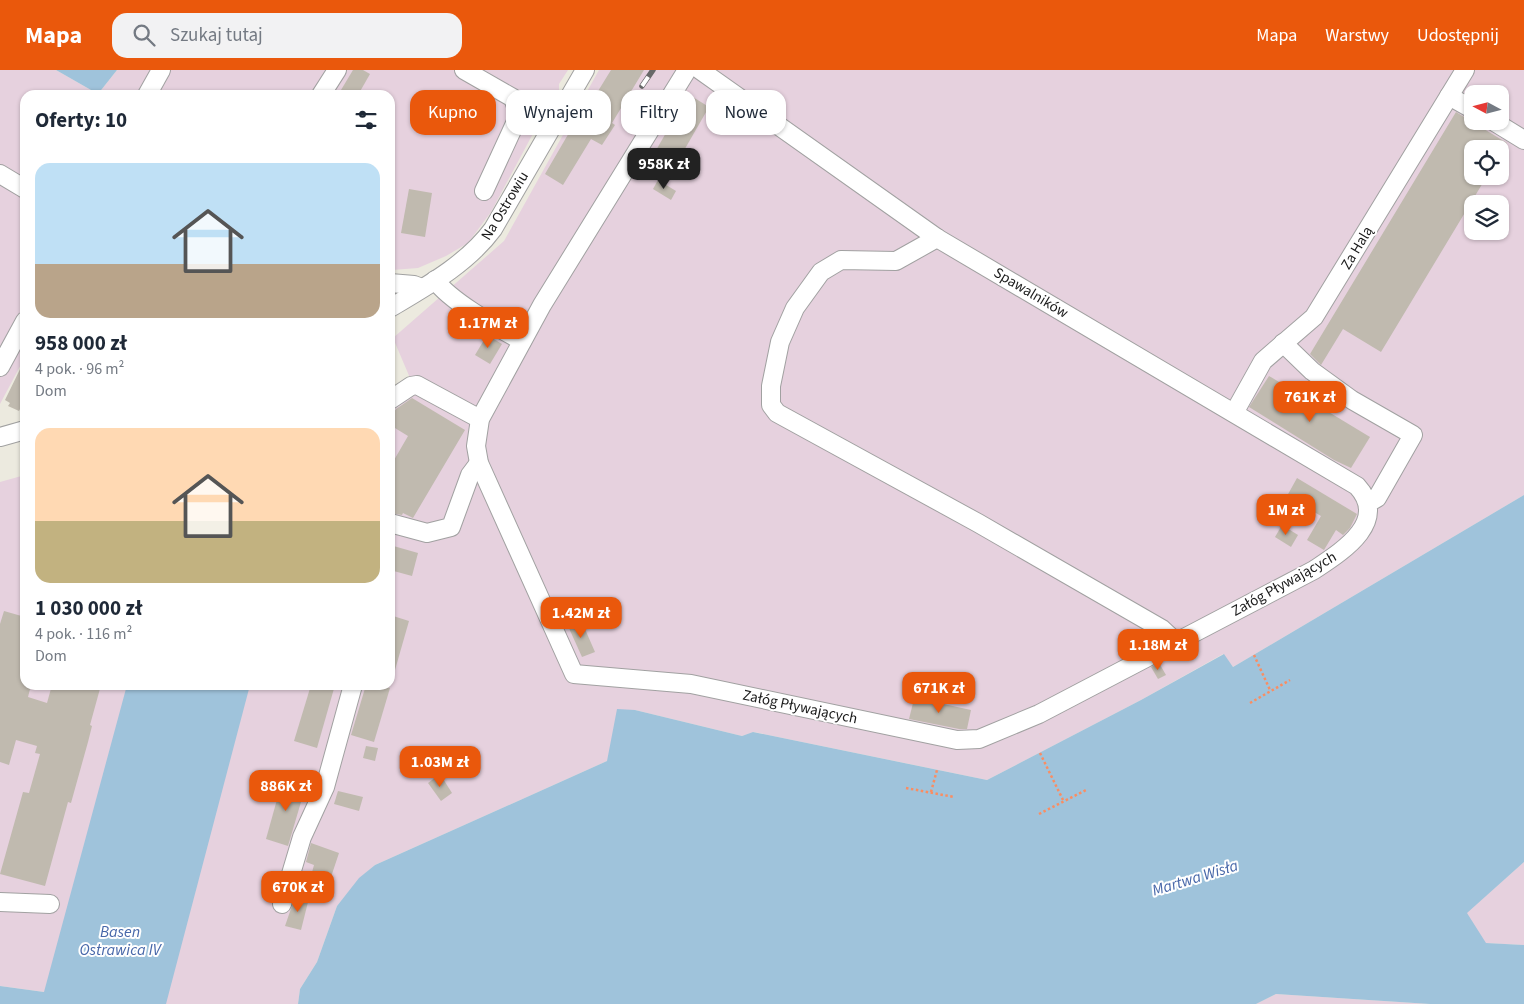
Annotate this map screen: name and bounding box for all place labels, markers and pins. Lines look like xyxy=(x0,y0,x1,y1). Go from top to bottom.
pin: 958K zł xyxy=(618,148,710,190)
pin: 1.17M zł xyxy=(436,306,540,349)
pin: 761K zł xyxy=(1264,380,1356,423)
pin: 1M zł xyxy=(1251,494,1321,536)
pin: 1.42M zł xyxy=(529,596,633,639)
pin: 1.18M zł xyxy=(1106,628,1210,671)
pin: 671K zł xyxy=(893,672,985,714)
pin: 1.03M zł xyxy=(388,746,492,788)
pin: 886K zł xyxy=(240,770,332,812)
pin: 670K zł xyxy=(252,870,344,913)

